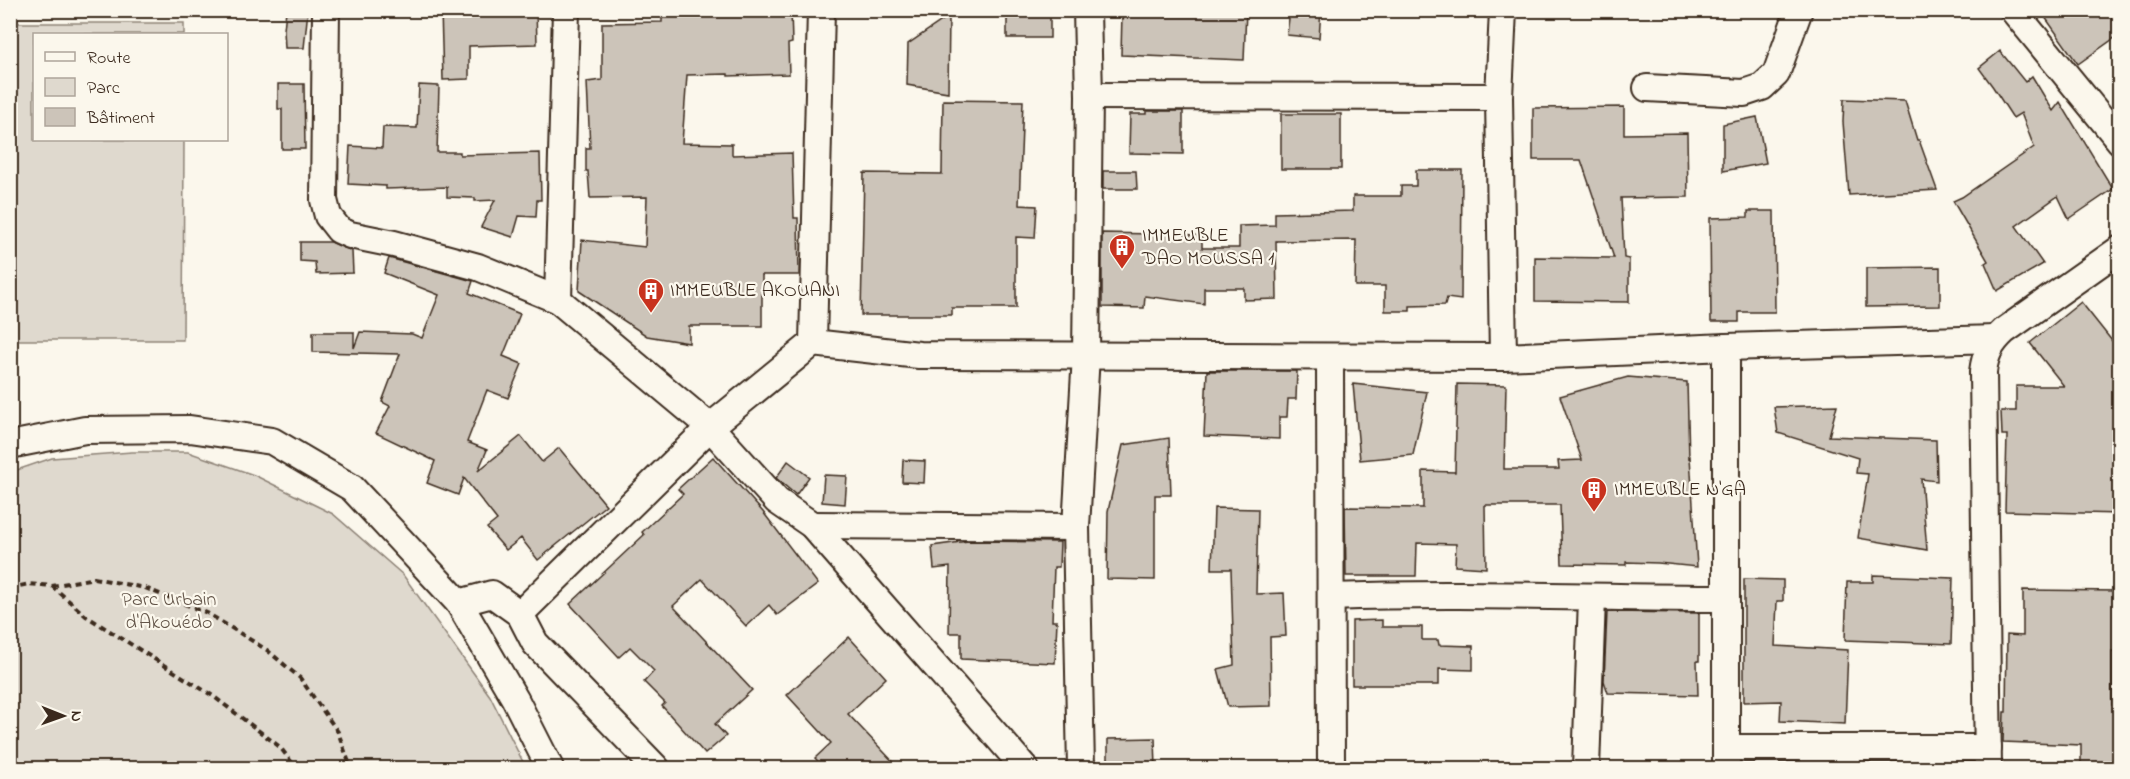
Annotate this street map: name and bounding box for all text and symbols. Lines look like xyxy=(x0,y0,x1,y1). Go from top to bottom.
legend xyxy=(33,33,228,141)
text: Route xyxy=(87,46,132,72)
text: Parc xyxy=(87,76,120,102)
text: Bâtiment xyxy=(86,106,155,132)
place label: IMMEUBLE DAO MOUSSA 1 xyxy=(1141,222,1274,274)
building icon: IMMEUBLE DAO MOUSSA 1 xyxy=(1107,232,1137,270)
building icon: IMMEUBLE AKOUANI xyxy=(636,276,666,314)
place label: IMMEUBLE AKOUANI xyxy=(670,277,840,306)
building icon: IMMEUBLE N'GA xyxy=(1579,475,1609,513)
place label: IMMEUBLE N'GA xyxy=(1614,476,1746,505)
park label: Parc Urbain d'Akouédo xyxy=(122,586,217,638)
north arrow xyxy=(33,686,93,746)
text: N xyxy=(64,711,88,722)

